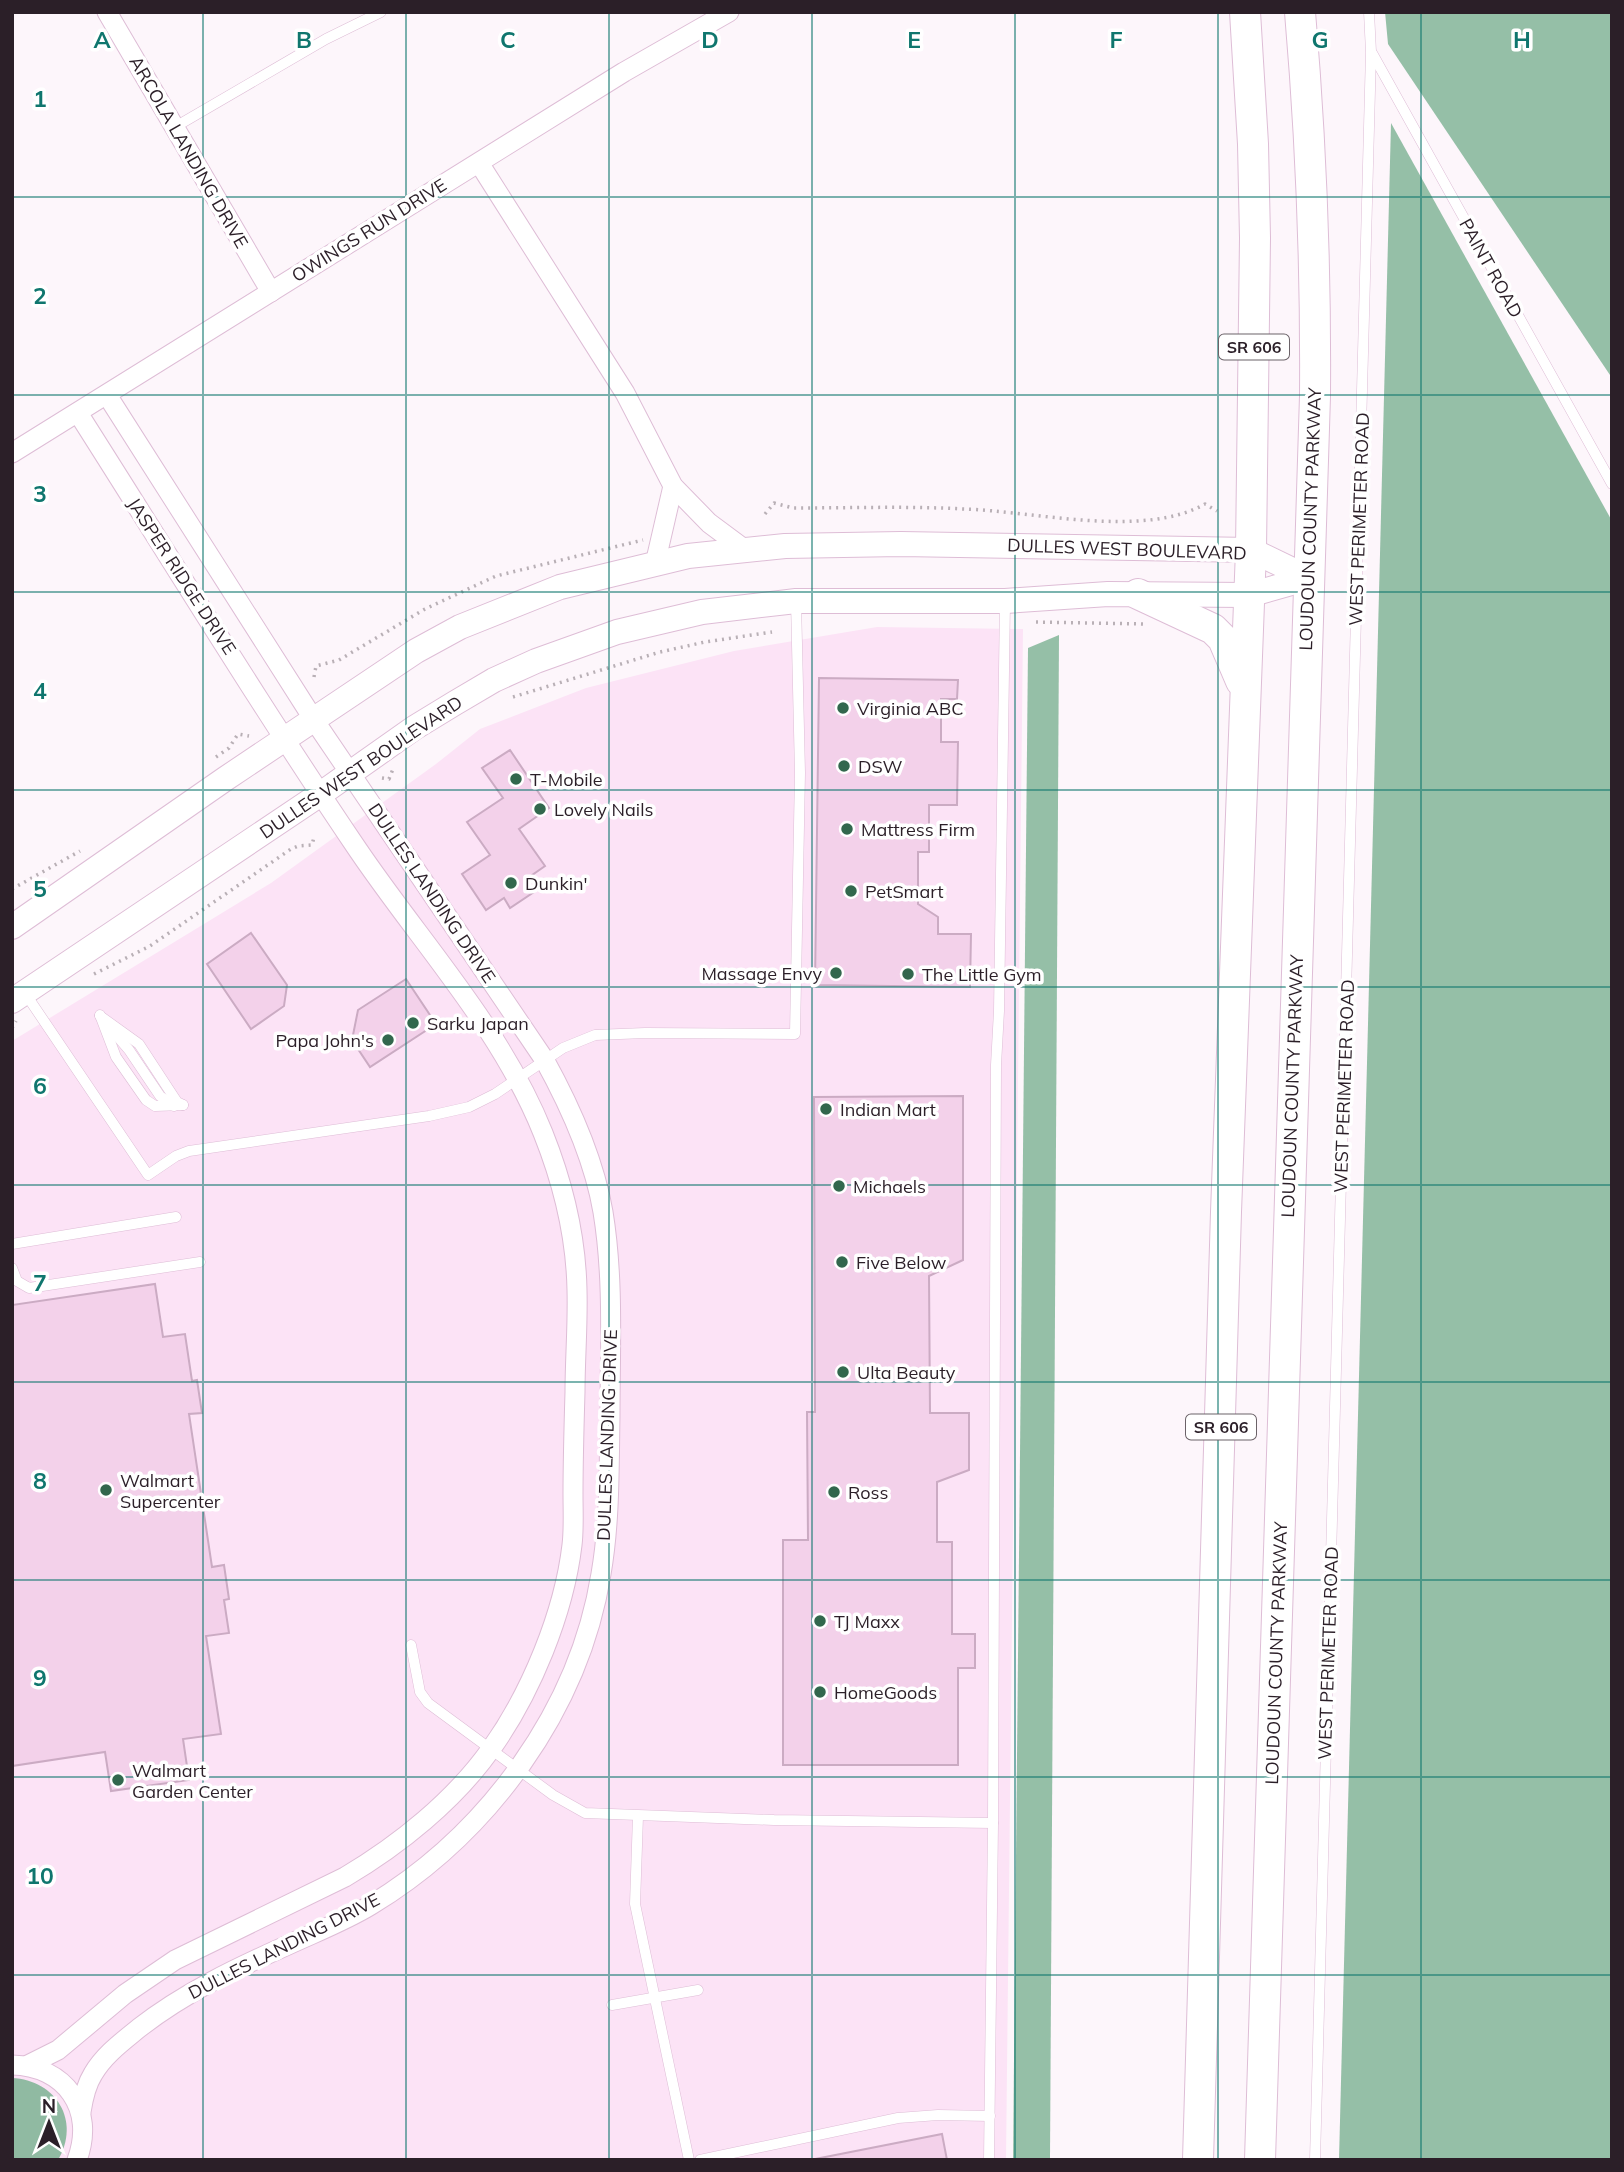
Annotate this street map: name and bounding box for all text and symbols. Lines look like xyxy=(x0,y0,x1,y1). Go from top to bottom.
text: A xyxy=(93,25,111,54)
text: B xyxy=(296,25,312,54)
text: C xyxy=(500,25,516,54)
text: D xyxy=(701,25,719,54)
text: E xyxy=(907,25,921,54)
text: F xyxy=(1109,25,1123,54)
text: G xyxy=(1311,25,1329,54)
text: H xyxy=(1513,25,1531,54)
street label: ARCOLA LANDING DRIVE xyxy=(125,52,253,252)
text: 1 xyxy=(33,84,47,113)
street label: OWINGS RUN DRIVE xyxy=(287,173,451,287)
street label: PAINT ROAD xyxy=(1454,214,1528,322)
text: 2 xyxy=(33,281,47,310)
road number: SR 606 xyxy=(1219,334,1289,360)
street label: LOUDOUN COUNTY PARKWAY xyxy=(1294,386,1326,651)
street label: WEST PERIMETER ROAD xyxy=(1344,412,1374,626)
text: 3 xyxy=(33,479,47,508)
street label: JASPER RIDGE DRIVE xyxy=(123,493,241,659)
street label: DULLES WEST BOULEVARD xyxy=(1007,533,1247,565)
text: 4 xyxy=(33,676,47,705)
street label: DULLES WEST BOULEVARD xyxy=(255,690,467,844)
place label: Virginia ABC xyxy=(857,697,964,720)
marker: Virginia ABC xyxy=(835,700,851,716)
place label: DSW xyxy=(858,755,902,778)
marker: DSW xyxy=(836,758,852,774)
place label: T-Mobile xyxy=(530,768,603,791)
marker: T-Mobile xyxy=(508,771,524,787)
place label: Lovely Nails xyxy=(554,798,653,821)
street label: DULLES LANDING DRIVE xyxy=(363,799,501,987)
marker: Lovely Nails xyxy=(532,801,548,817)
place label: Mattress Firm xyxy=(861,818,975,841)
marker: Mattress Firm xyxy=(839,821,855,837)
place label: Dunkin' xyxy=(525,872,587,895)
text: 5 xyxy=(33,874,47,903)
marker: Dunkin' xyxy=(503,875,519,891)
place label: PetSmart xyxy=(865,880,944,903)
marker: PetSmart xyxy=(843,883,859,899)
street label: LOUDOUN COUNTY PARKWAY xyxy=(1276,953,1308,1218)
place label: Massage Envy xyxy=(701,962,822,985)
place label: The Little Gym xyxy=(922,963,1042,986)
marker: Massage Envy xyxy=(828,965,844,981)
marker: The Little Gym xyxy=(900,966,916,982)
street label: WEST PERIMETER ROAD xyxy=(1329,979,1359,1193)
place label: Sarku Japan xyxy=(427,1012,529,1035)
marker: Sarku Japan xyxy=(405,1015,421,1031)
place label: Papa John's xyxy=(275,1029,374,1052)
marker: Papa John's xyxy=(380,1032,396,1048)
text: 6 xyxy=(33,1071,47,1100)
place label: Indian Mart xyxy=(840,1098,936,1121)
marker: Indian Mart xyxy=(818,1101,834,1117)
place label: Michaels xyxy=(853,1175,926,1198)
marker: Michaels xyxy=(831,1178,847,1194)
place label: Five Below xyxy=(856,1251,947,1274)
marker: Five Below xyxy=(834,1254,850,1270)
text: 7 xyxy=(33,1268,47,1297)
street label: DULLES LANDING DRIVE xyxy=(592,1329,622,1541)
place label: Ulta Beauty xyxy=(857,1361,956,1384)
marker: Ulta Beauty xyxy=(835,1364,851,1380)
road number: SR 606 xyxy=(1186,1414,1256,1440)
text: 8 xyxy=(33,1466,47,1495)
place label: Walmart Supercenter xyxy=(120,1469,221,1513)
place label: Ross xyxy=(848,1481,888,1504)
marker: Walmart Supercenter xyxy=(98,1482,114,1498)
marker: Ross xyxy=(826,1484,842,1500)
street label: LOUDOUN COUNTY PARKWAY xyxy=(1260,1520,1292,1785)
street label: WEST PERIMETER ROAD xyxy=(1313,1546,1343,1760)
place label: TJ Maxx xyxy=(834,1610,900,1633)
marker: TJ Maxx xyxy=(812,1613,828,1629)
text: 9 xyxy=(33,1663,47,1692)
place label: HomeGoods xyxy=(834,1681,937,1704)
marker: HomeGoods xyxy=(812,1684,828,1700)
place label: Walmart Garden Center xyxy=(132,1759,253,1803)
marker: Walmart Garden Center xyxy=(110,1772,126,1788)
text: 10 xyxy=(26,1861,54,1890)
street label: DULLES LANDING DRIVE xyxy=(184,1888,384,2004)
north arrow xyxy=(14,2088,84,2158)
text: N xyxy=(42,2094,56,2118)

